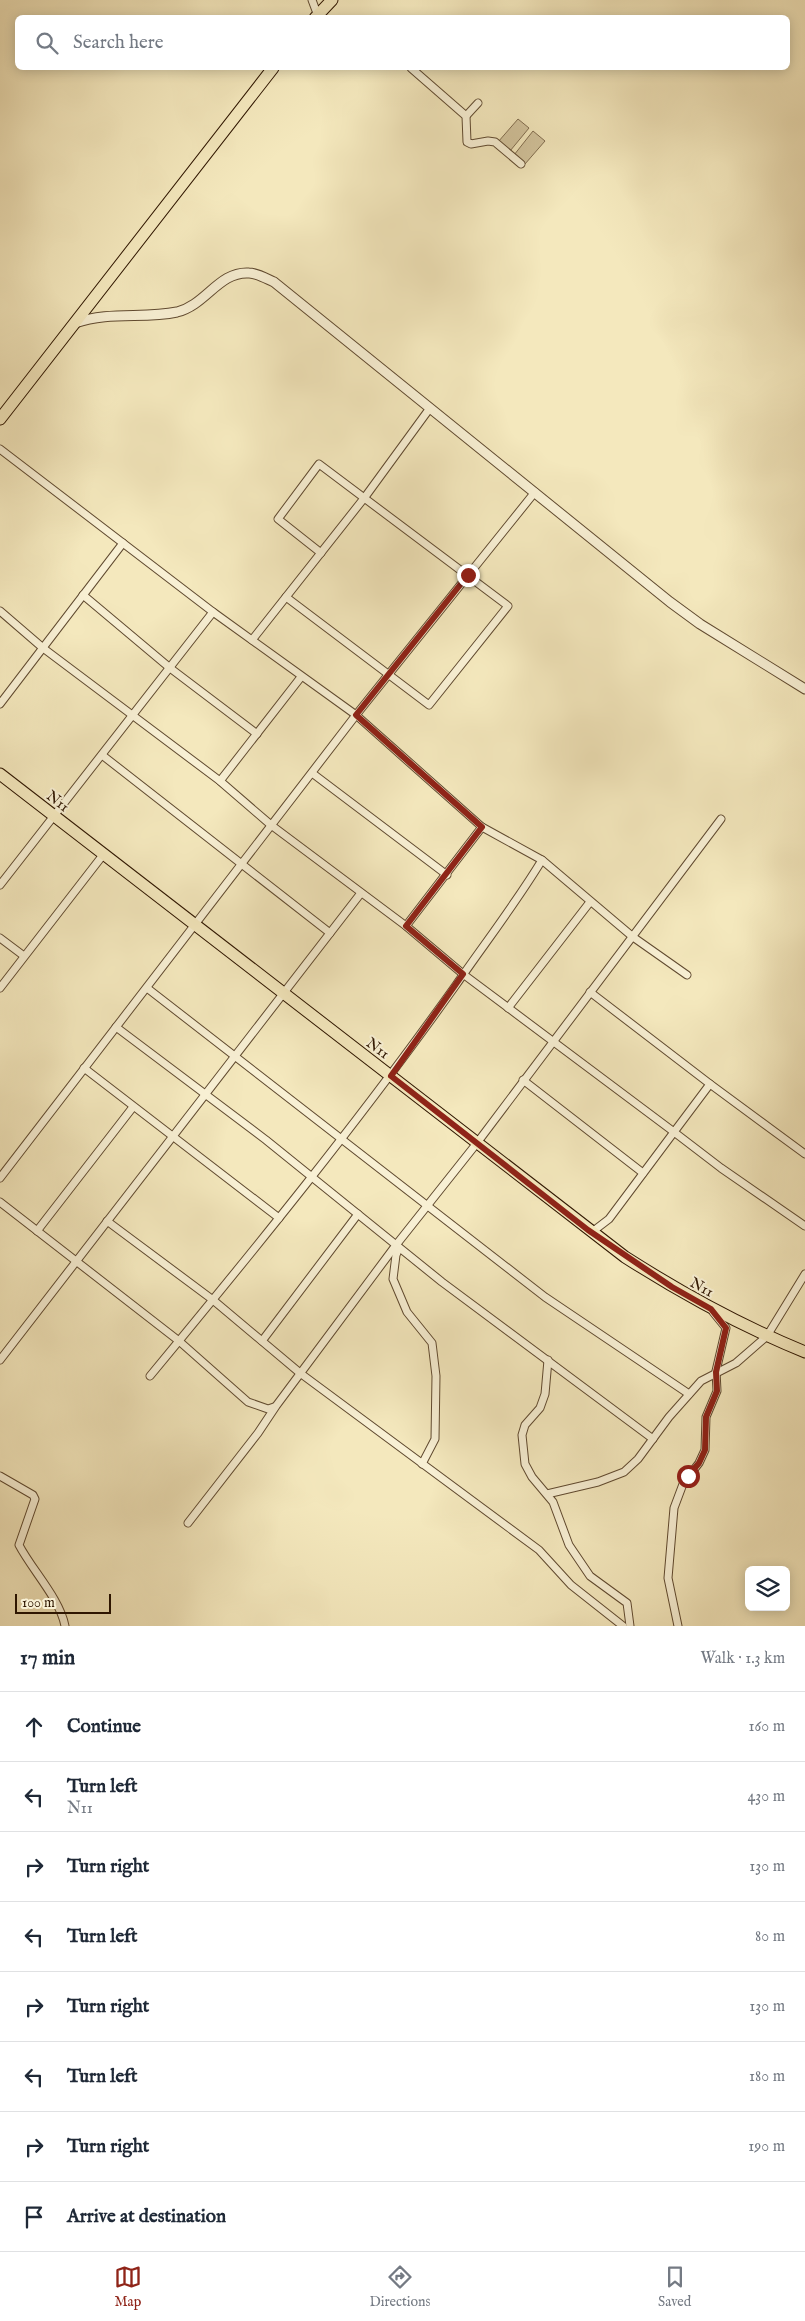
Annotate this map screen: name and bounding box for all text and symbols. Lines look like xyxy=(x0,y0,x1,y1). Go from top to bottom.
search box xyxy=(15,15,790,70)
icon: search xyxy=(33,29,61,57)
text: Search here xyxy=(73,31,164,55)
route end xyxy=(457,564,480,587)
street label: N11 xyxy=(42,786,73,816)
street label: N11 xyxy=(362,1034,393,1063)
street label: N11 xyxy=(687,1273,717,1302)
route start xyxy=(677,1465,700,1488)
map controls xyxy=(745,1566,790,1611)
button: layers xyxy=(745,1566,790,1611)
scale bar xyxy=(15,1591,111,1614)
text: 100 m xyxy=(22,1594,55,1612)
text: 17 min xyxy=(20,1645,75,1672)
text: Walk · 1.3 km xyxy=(701,1649,785,1669)
icon: ahead xyxy=(20,1713,48,1741)
text: Continue xyxy=(67,1715,141,1739)
text: 160 m xyxy=(749,1717,785,1737)
text: Turn left xyxy=(67,1775,138,1799)
icon: left xyxy=(20,1783,48,1811)
text: 430 m xyxy=(747,1787,785,1807)
text: N11 xyxy=(67,1799,93,1819)
icon: right xyxy=(20,1853,48,1881)
text: Turn right xyxy=(67,1855,149,1879)
text: 130 m xyxy=(749,1857,785,1877)
icon: left xyxy=(20,1923,48,1951)
text: Turn left xyxy=(67,1925,138,1949)
text: 80 m xyxy=(755,1927,785,1947)
icon: right xyxy=(20,1993,48,2021)
text: Turn right xyxy=(67,1995,149,2019)
text: 130 m xyxy=(749,1997,785,2017)
icon: left xyxy=(20,2063,48,2091)
text: Turn left xyxy=(67,2065,138,2089)
text: 180 m xyxy=(749,2067,785,2087)
icon: right xyxy=(20,2133,48,2161)
text: Turn right xyxy=(67,2135,149,2159)
text: 190 m xyxy=(748,2137,785,2157)
icon: arrive xyxy=(20,2203,48,2231)
text: Arrive at destination xyxy=(67,2205,226,2229)
tab: Map xyxy=(114,2263,142,2311)
tab: Directions xyxy=(369,2263,430,2311)
tab: Saved xyxy=(658,2263,691,2311)

